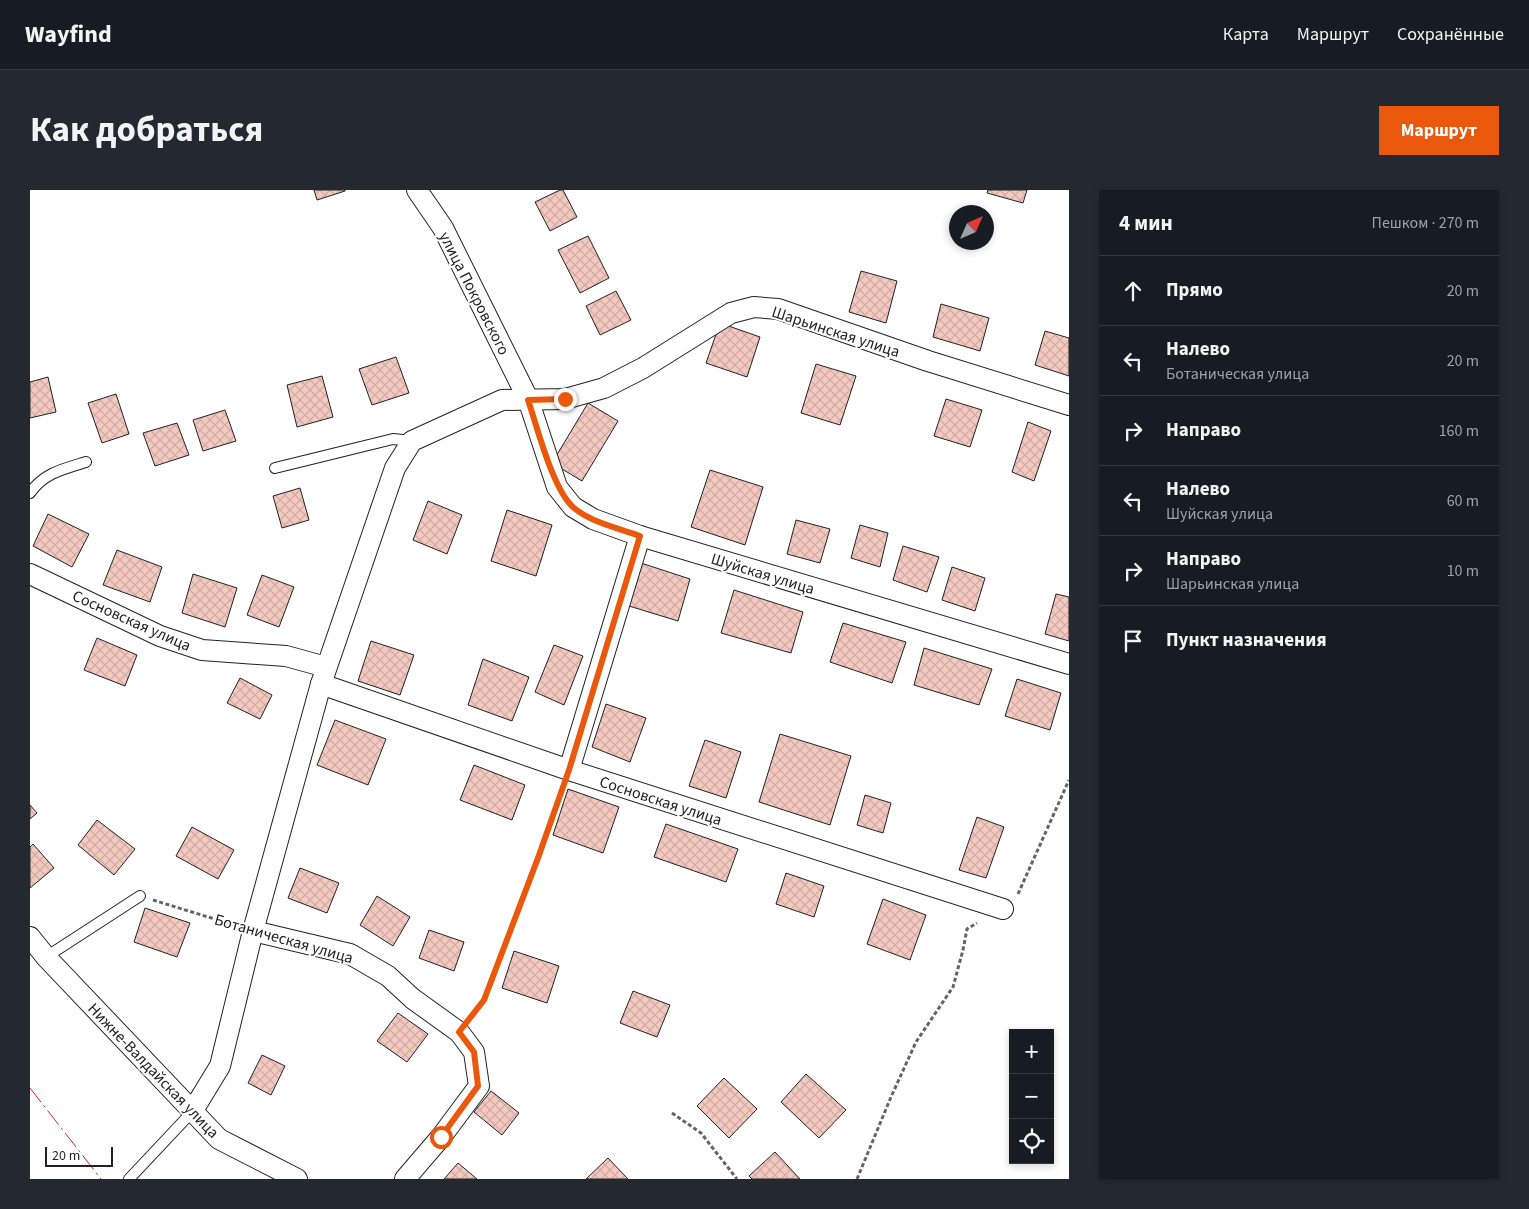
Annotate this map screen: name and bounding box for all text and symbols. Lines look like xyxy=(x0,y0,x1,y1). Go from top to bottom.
text: Wayfind xyxy=(25,17,112,52)
text: Карта xyxy=(1223,22,1269,47)
text: Маршрут xyxy=(1297,22,1369,47)
text: Сохранённые xyxy=(1397,22,1504,47)
text: Как добраться xyxy=(30,105,263,155)
button: Маршрут xyxy=(1379,106,1499,155)
north arrow xyxy=(949,205,994,250)
text: 4 мин xyxy=(1119,208,1173,238)
text: Пешком · 270 m xyxy=(1372,212,1479,234)
street label: улица Покровского xyxy=(433,228,515,359)
icon: ahead xyxy=(1119,277,1147,305)
text: Прямо xyxy=(1166,277,1223,304)
text: 20 m xyxy=(1447,280,1479,302)
street label: Шарьинская улица xyxy=(769,301,903,363)
text: Налево xyxy=(1166,336,1230,363)
icon: left xyxy=(1119,347,1147,375)
text: 20 m xyxy=(1447,350,1479,372)
text: Ботаническая улица xyxy=(1166,363,1309,385)
route end xyxy=(554,388,577,411)
icon: right xyxy=(1119,417,1147,445)
text: Направо xyxy=(1166,417,1241,444)
text: 160 m xyxy=(1439,420,1479,442)
text: Налево xyxy=(1166,476,1230,503)
icon: left xyxy=(1119,487,1147,515)
text: 60 m xyxy=(1447,490,1479,512)
text: Шуйская улица xyxy=(1166,503,1273,525)
text: Направо xyxy=(1166,546,1241,573)
street label: Шуйская улица xyxy=(708,548,817,600)
icon: right xyxy=(1119,557,1147,585)
text: 10 m xyxy=(1447,560,1479,582)
text: Шарьинская улица xyxy=(1166,573,1299,595)
street label: Сосновская улица xyxy=(69,585,194,657)
icon: arrive xyxy=(1119,627,1147,655)
text: Пункт назначения xyxy=(1166,627,1327,654)
street label: Сосновская улица xyxy=(597,771,725,831)
street label: Ботаническая улица xyxy=(212,909,356,969)
street label: Нижне-Валдайская улица xyxy=(83,998,224,1143)
map controls xyxy=(1009,1029,1054,1164)
button: + xyxy=(1009,1029,1054,1074)
button: − xyxy=(1009,1074,1054,1119)
button: locate xyxy=(1009,1119,1054,1164)
route start xyxy=(430,1126,453,1149)
scale bar xyxy=(45,1144,112,1167)
text: 20 m xyxy=(52,1146,80,1166)

